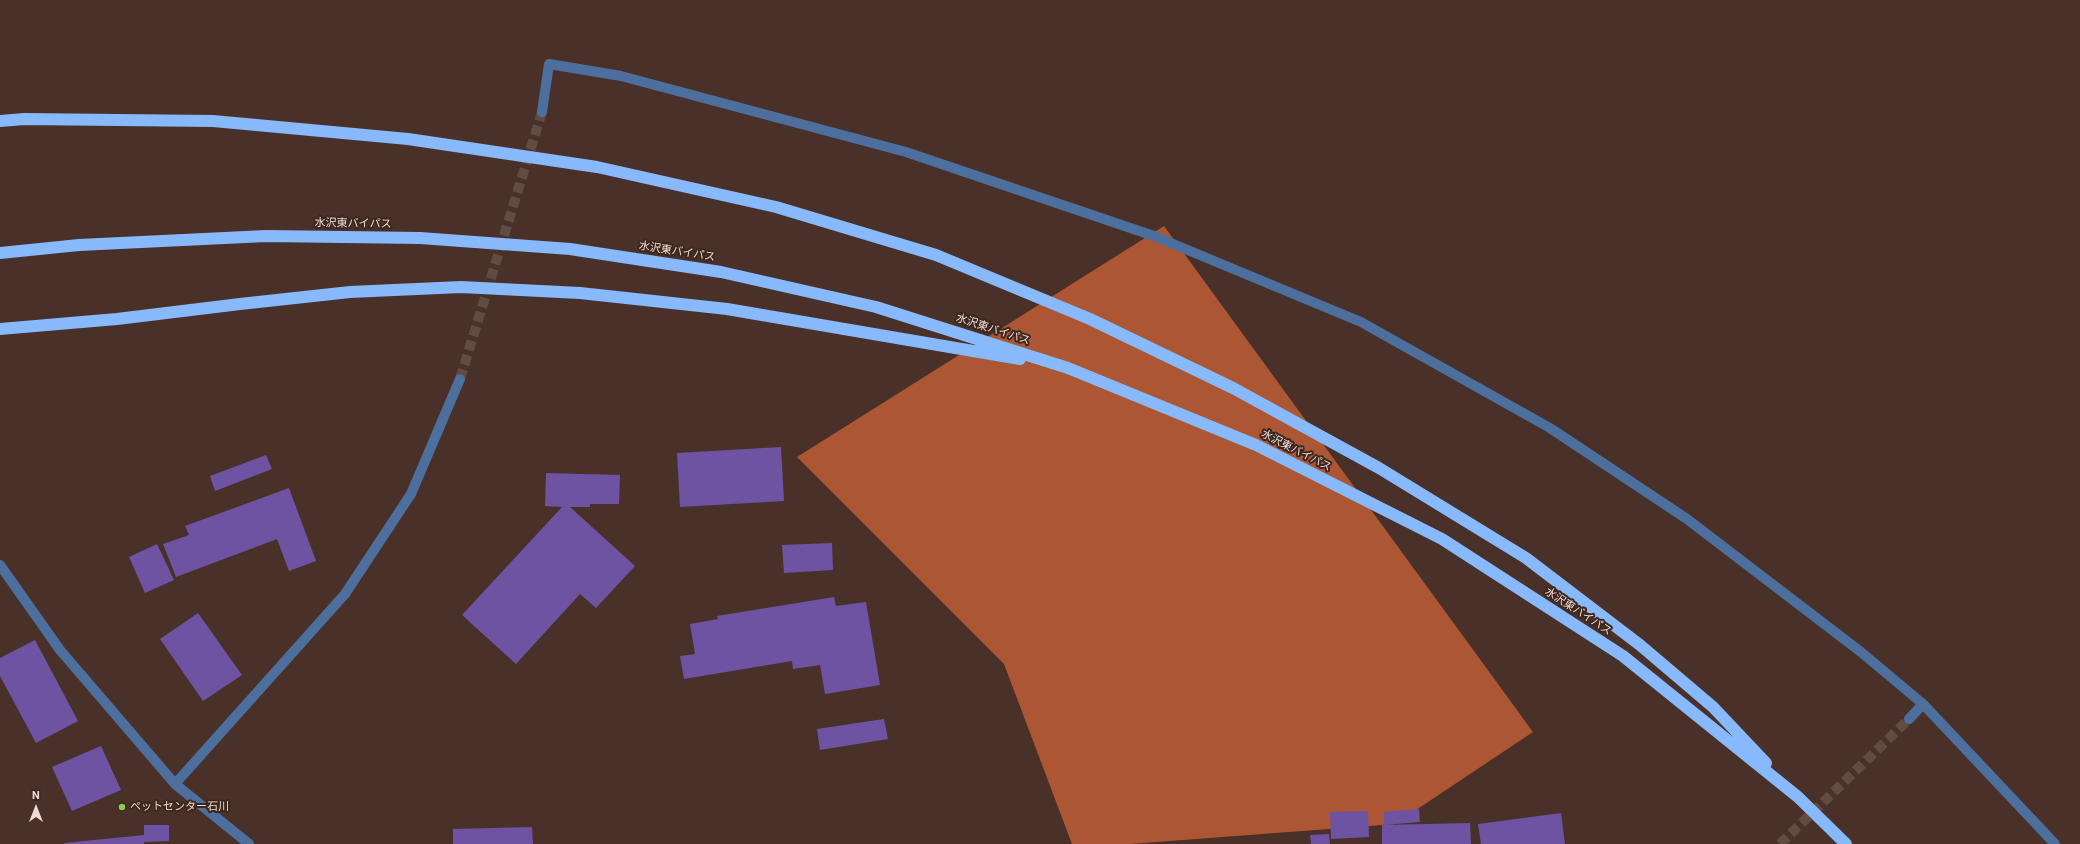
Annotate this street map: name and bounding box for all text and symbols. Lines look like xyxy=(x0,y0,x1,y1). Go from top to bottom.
street label: 水沢東バイパス xyxy=(314,217,392,231)
street label: 水沢東バイパス xyxy=(638,239,716,265)
street label: 水沢東バイパス xyxy=(954,312,1032,348)
street label: 水沢東バイパス xyxy=(1259,428,1333,474)
street label: 水沢東バイパス xyxy=(1542,585,1614,639)
north arrow xyxy=(16,788,56,828)
text: N xyxy=(32,789,40,802)
place label: ペットセンター石川 xyxy=(130,800,229,814)
marker: ペットセンター石川 xyxy=(117,802,127,812)

